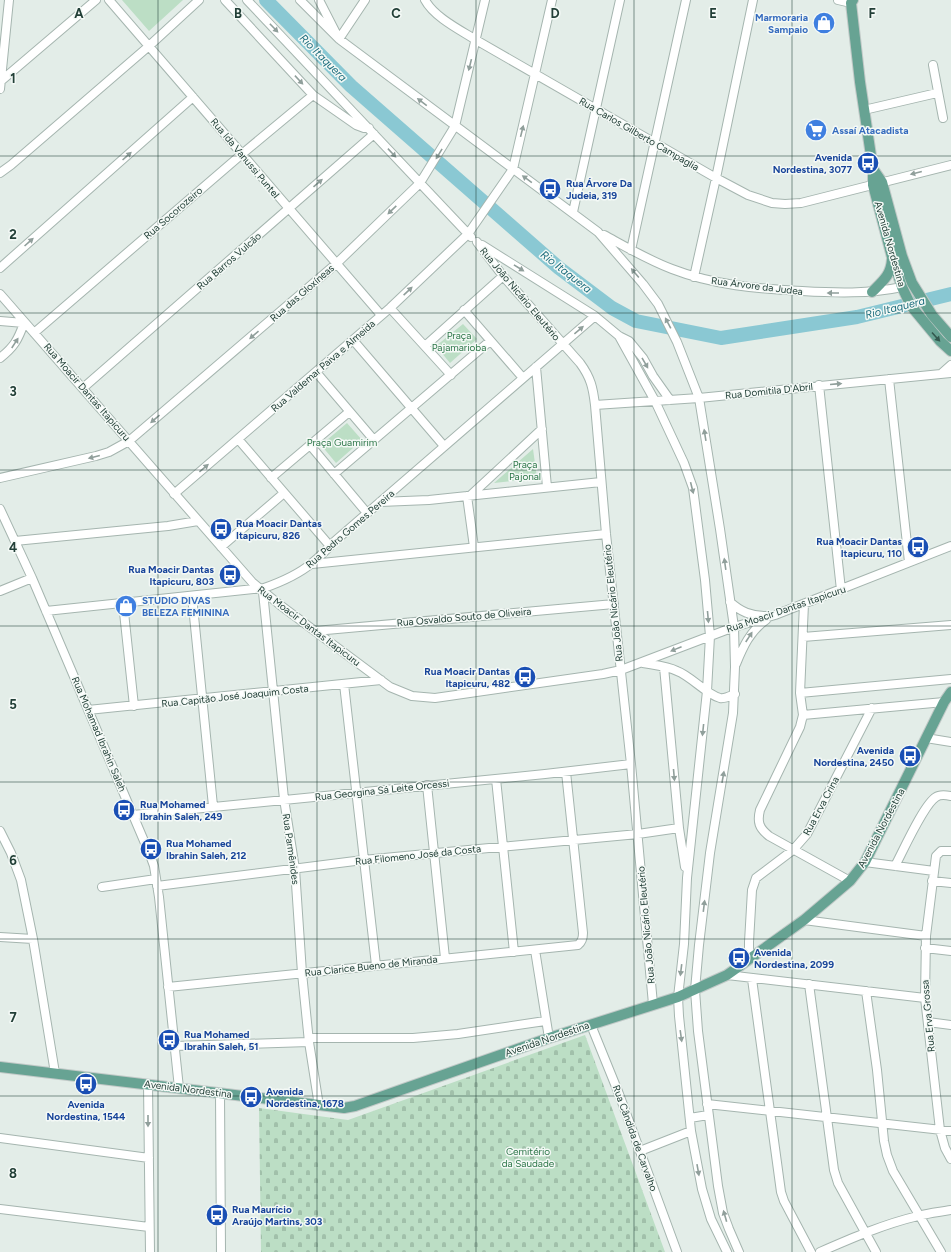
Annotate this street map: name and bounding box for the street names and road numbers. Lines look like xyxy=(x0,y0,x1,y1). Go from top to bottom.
street label: Rua Carlos Gilberto Campaglia xyxy=(577,94,701,174)
street label: Rua Ida Vanussi Puntel xyxy=(208,115,282,201)
street label: Rua Socorozeiro xyxy=(141,184,205,242)
street label: Avenida Nordestina xyxy=(872,200,908,288)
street label: Rua Barros Vulcão xyxy=(194,229,264,293)
street label: Rua João Nicário Eleutério xyxy=(477,245,563,344)
street label: Rua das Gloxíneas xyxy=(267,261,337,324)
street label: Rua Árvore da Judea xyxy=(710,274,804,298)
street label: Rua Valdemar Paiva e Almeida xyxy=(268,317,378,415)
street label: Rua Moacir Dantas Itapicuru xyxy=(41,340,133,444)
street label: Rua Domitila D'Abril xyxy=(724,380,814,402)
street label: Rua Pedro Gomes Pereira xyxy=(303,487,397,571)
street label: Rua João Nicário Eleutério xyxy=(600,543,626,662)
street label: Rua Moacir Dantas Itapicuru xyxy=(724,582,848,636)
street label: Rua Moacir Dantas Itapicuru xyxy=(255,583,363,669)
street label: Rua Osvaldo Souto de Oliveira xyxy=(396,605,532,629)
street label: Rua Mohamad Ibrahin Saleh xyxy=(69,674,129,794)
street label: Rua Capitão José Joaquim Costa xyxy=(161,682,309,710)
street label: Rua Erva Crina xyxy=(800,774,842,838)
street label: Rua Georgina Sá Leite Orcessi xyxy=(314,776,450,804)
street label: Avenida Nordestina xyxy=(855,786,907,870)
street label: Rua Parmênides xyxy=(280,813,302,886)
street label: Rua Filomeno José da Costa xyxy=(354,842,482,868)
street label: Rua João Nicário Eleutério xyxy=(634,865,658,984)
street label: Rua Clarice Bueno de Miranda xyxy=(304,953,438,979)
street label: Rua Erva Grossa xyxy=(918,979,938,1053)
street label: Avenida Nordestina xyxy=(503,1018,591,1060)
street label: Avenida Nordestina xyxy=(143,1077,233,1101)
street label: Rua Cândida de Carvalho xyxy=(610,1083,660,1193)

